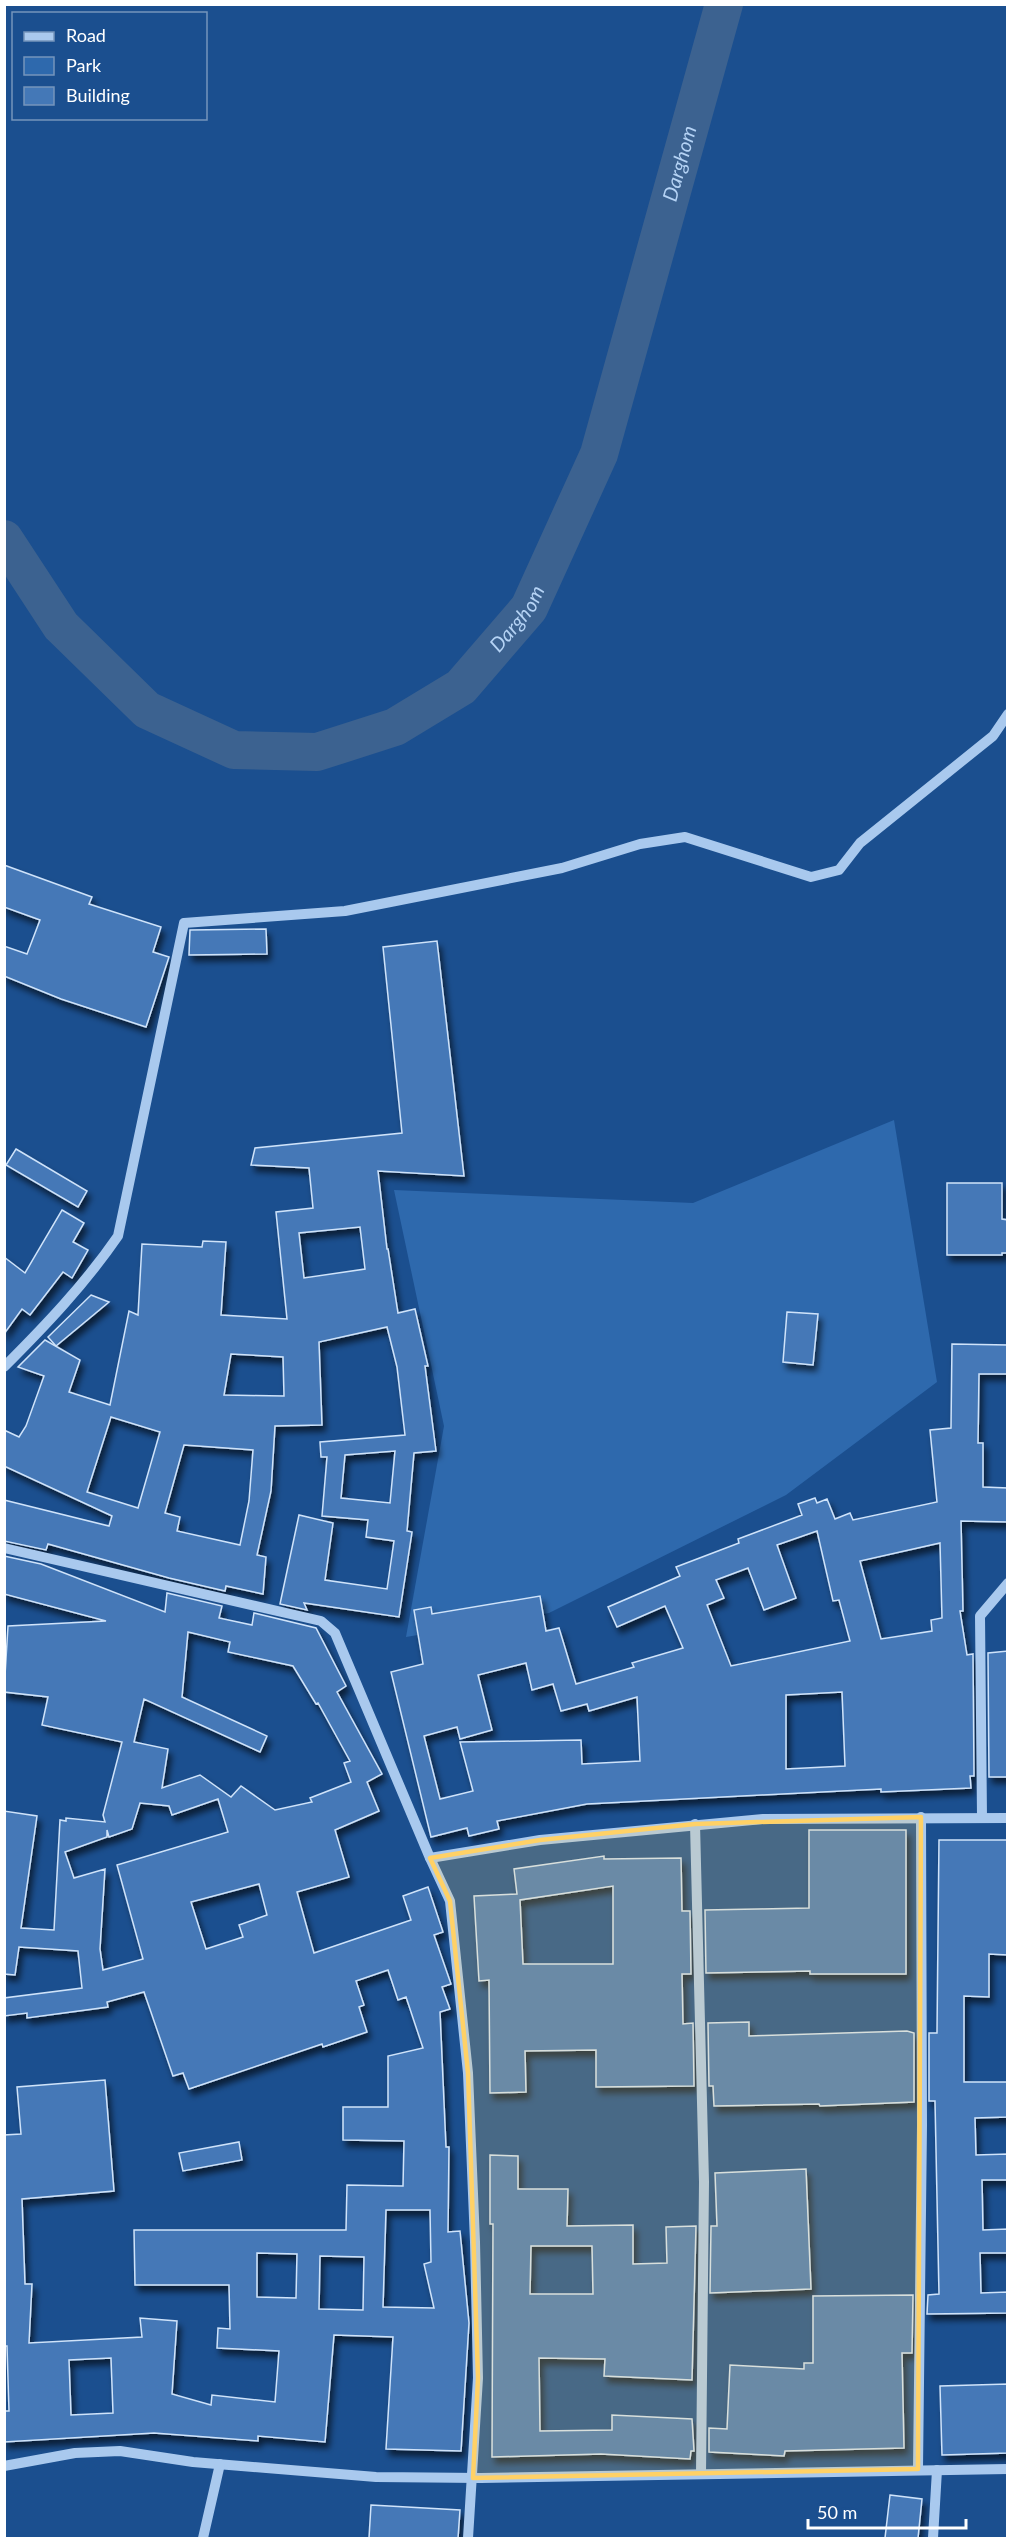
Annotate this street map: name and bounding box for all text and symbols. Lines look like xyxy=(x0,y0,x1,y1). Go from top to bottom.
legend xyxy=(12,12,207,120)
text: Road xyxy=(66,24,106,46)
text: Park xyxy=(66,54,102,76)
text: Building xyxy=(66,84,130,106)
water label: Darghоm xyxy=(657,123,701,204)
water label: Darghоm xyxy=(484,581,549,656)
scale bar xyxy=(808,2492,966,2530)
text: 50 m xyxy=(817,2501,857,2523)

